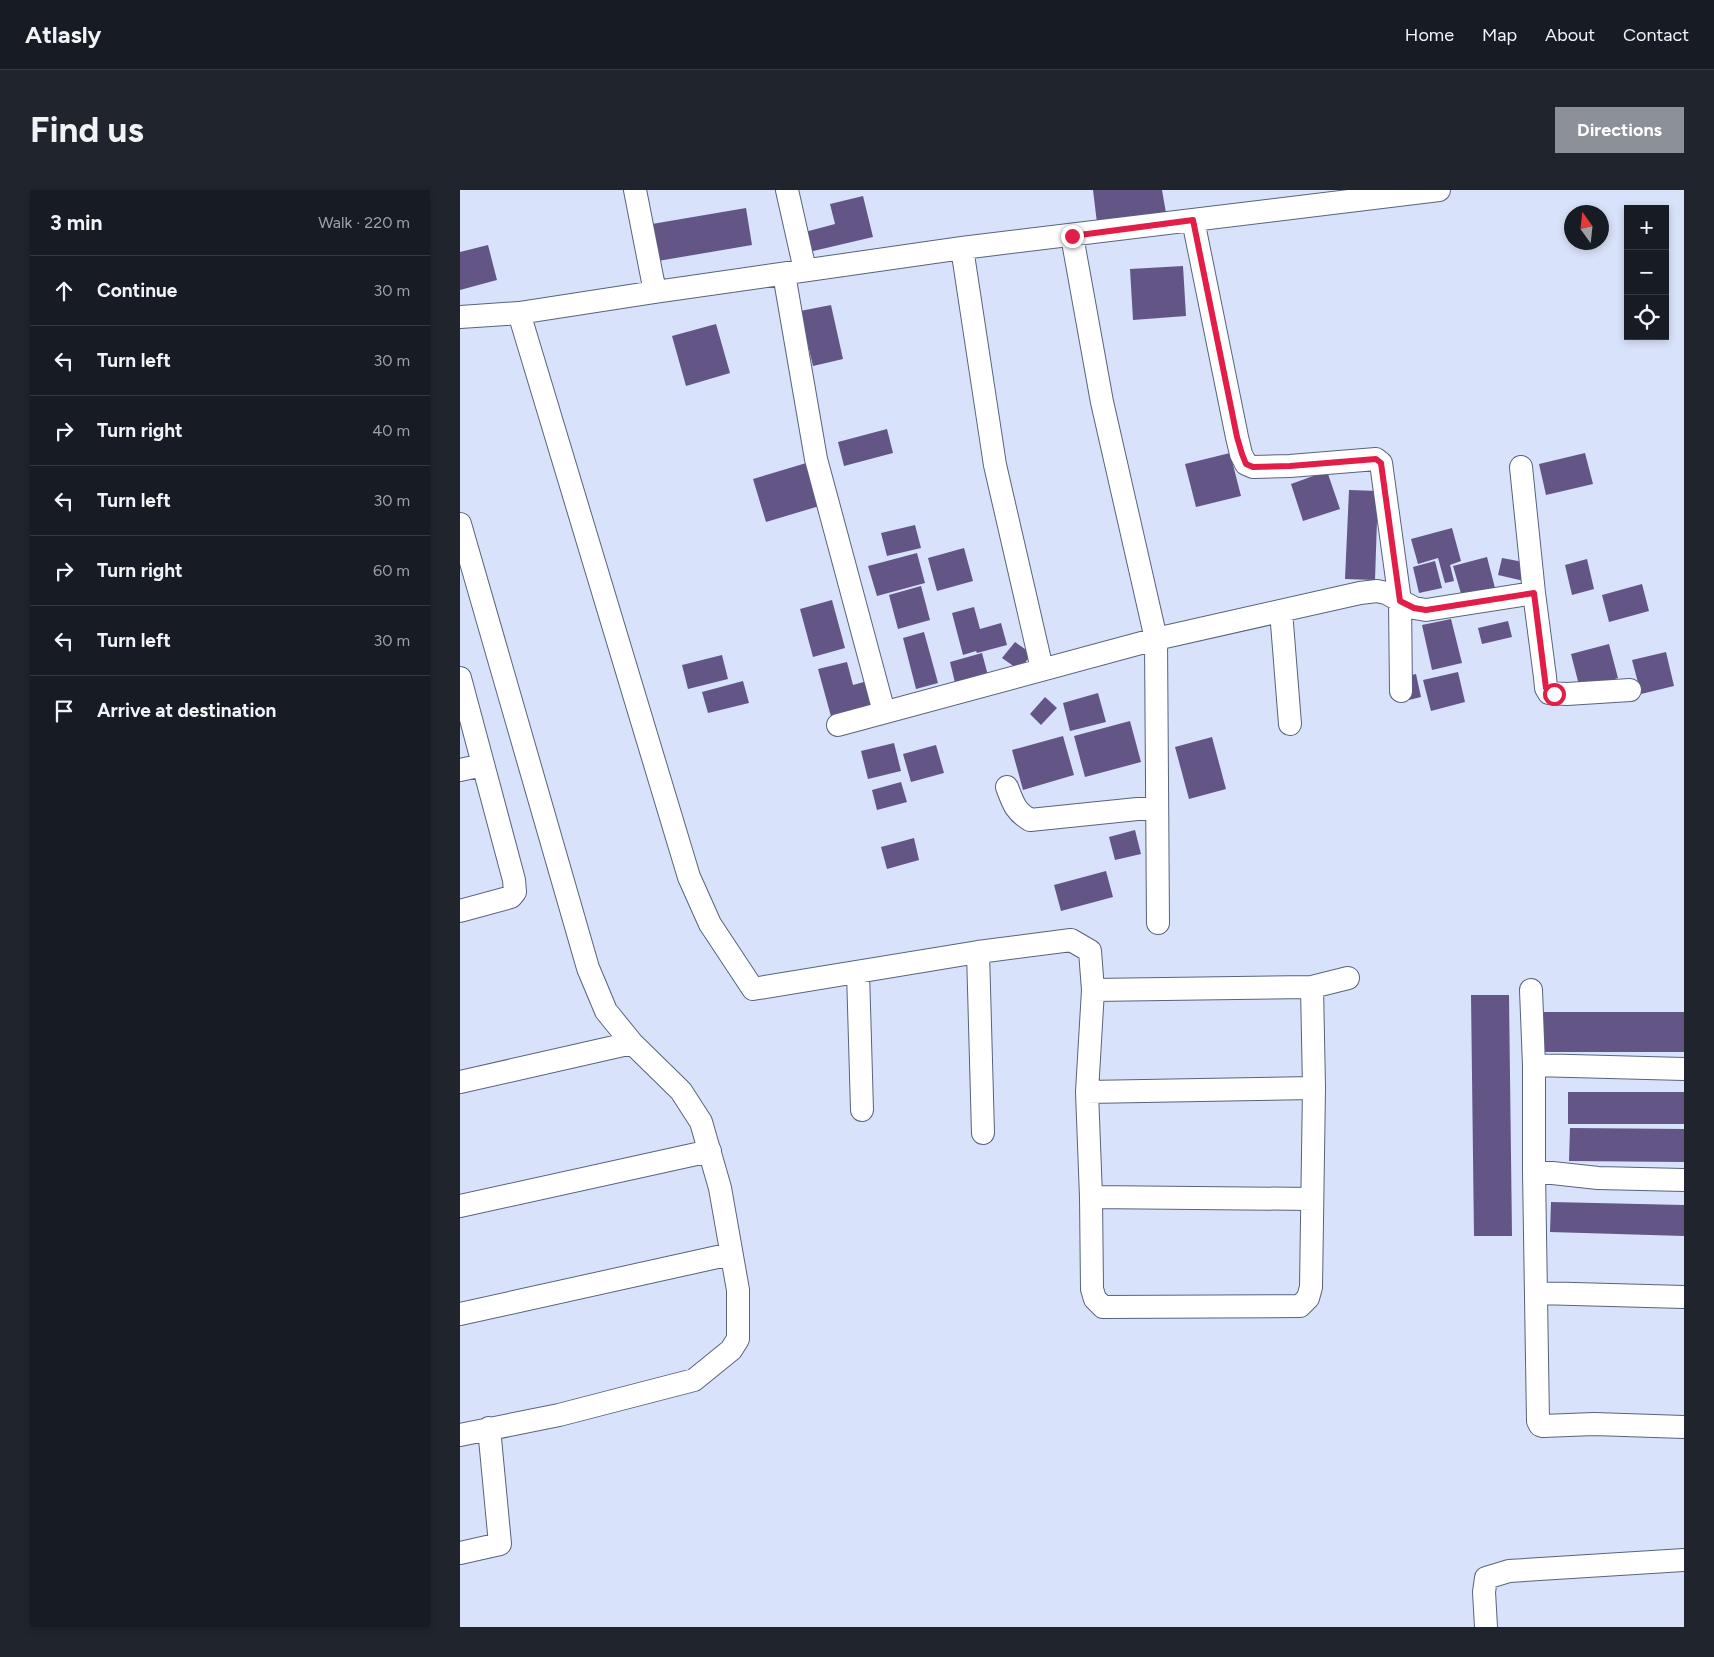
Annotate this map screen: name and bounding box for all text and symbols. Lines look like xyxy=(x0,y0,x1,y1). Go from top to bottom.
text: Atlasly xyxy=(25,20,101,49)
text: Home xyxy=(1405,24,1454,46)
text: Map xyxy=(1482,24,1517,46)
text: About xyxy=(1545,24,1595,46)
text: Contact xyxy=(1623,24,1689,46)
button: Directions xyxy=(1555,107,1684,153)
text: Find us xyxy=(30,109,144,151)
north arrow xyxy=(1564,205,1609,250)
map controls xyxy=(1624,205,1669,340)
button: + xyxy=(1624,205,1669,250)
text: 3 min xyxy=(50,210,102,235)
text: Walk · 220 m xyxy=(318,213,410,232)
route end xyxy=(1061,225,1084,248)
button: − xyxy=(1624,250,1669,295)
icon: ahead xyxy=(50,277,78,305)
text: Continue xyxy=(97,279,177,302)
text: 30 m xyxy=(373,281,410,300)
button: locate xyxy=(1624,295,1669,340)
icon: left xyxy=(50,347,78,375)
text: Turn left xyxy=(97,349,171,372)
text: 30 m xyxy=(373,351,410,370)
icon: right xyxy=(50,417,78,445)
text: Turn right xyxy=(97,419,183,442)
text: 40 m xyxy=(372,421,410,440)
icon: left xyxy=(50,487,78,515)
text: Turn left xyxy=(97,489,171,512)
text: 30 m xyxy=(373,491,410,510)
icon: right xyxy=(50,557,78,585)
text: Turn right xyxy=(97,559,183,582)
text: 60 m xyxy=(373,561,410,580)
icon: left xyxy=(50,627,78,655)
text: Turn left xyxy=(97,629,171,652)
text: 30 m xyxy=(373,631,410,650)
route start xyxy=(1543,683,1566,706)
icon: arrive xyxy=(50,697,78,725)
text: Arrive at destination xyxy=(97,699,276,722)

